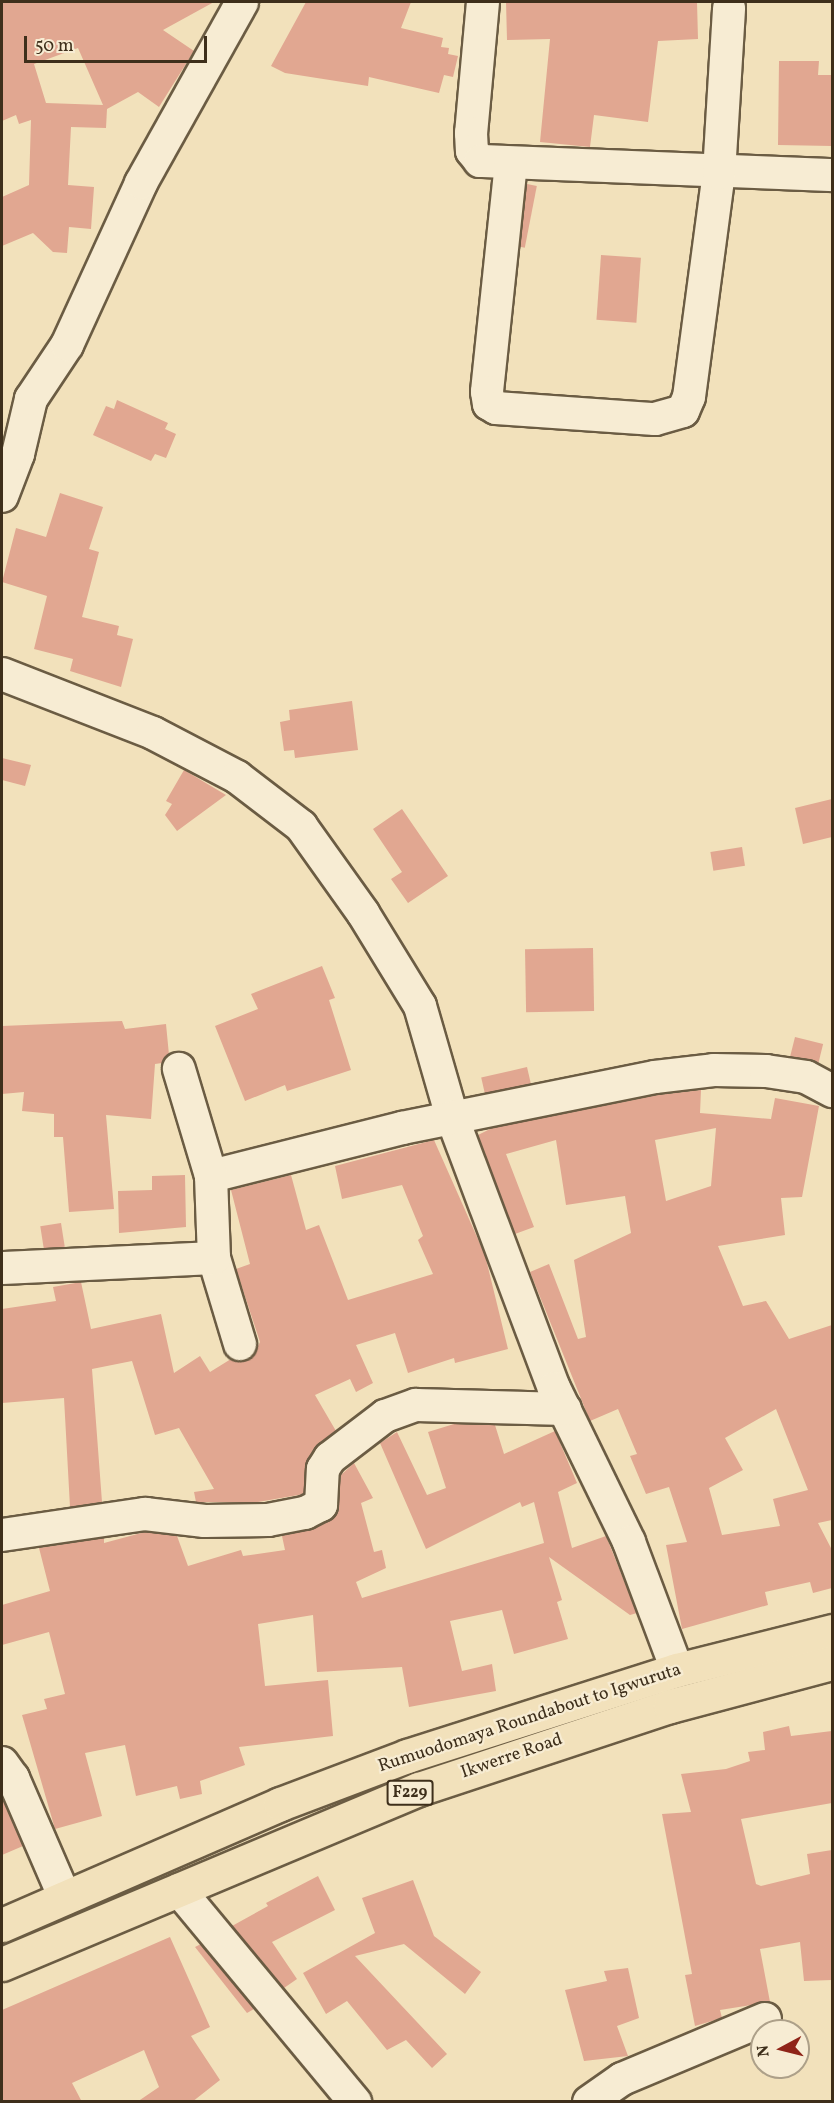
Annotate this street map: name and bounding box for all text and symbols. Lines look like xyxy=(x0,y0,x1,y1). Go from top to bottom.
scale bar xyxy=(27,24,210,62)
text: 50 m xyxy=(35,34,74,59)
street label: Rumuodomaya Roundabout to Igwuruta xyxy=(376,1660,684,1778)
street label: Ikwerre Road xyxy=(458,1729,566,1785)
road number: F229 xyxy=(386,1780,434,1806)
north arrow xyxy=(750,2019,810,2079)
text: N xyxy=(752,2044,776,2058)

